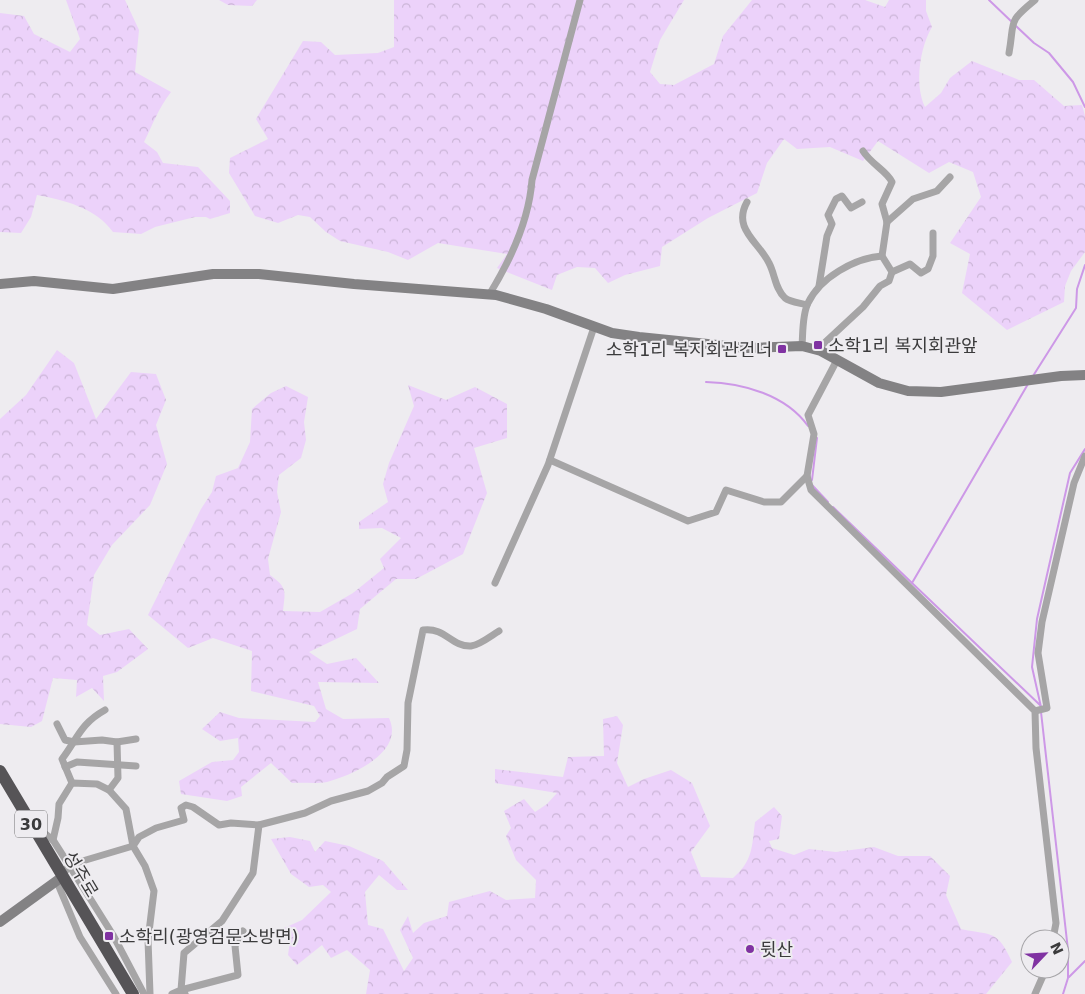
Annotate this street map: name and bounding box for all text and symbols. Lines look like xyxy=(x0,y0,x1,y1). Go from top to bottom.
place label: 소학1리 복지회관앞 xyxy=(828,335,978,356)
place label: 소학1리 복지회관건너 xyxy=(606,339,772,360)
marker: 소학1리 복지회관앞 xyxy=(812,339,824,351)
marker: 소학1리 복지회관건너 xyxy=(776,343,788,355)
road number: 30 xyxy=(15,811,47,838)
street label: 성주로 xyxy=(59,847,103,901)
place label: 소학리(광영검문소방면) xyxy=(119,926,299,947)
north arrow xyxy=(1020,929,1070,979)
marker: 소학리(광영검문소방면) xyxy=(103,930,115,942)
place label: 뒷산 xyxy=(760,939,793,960)
text: N xyxy=(1047,940,1067,957)
marker: 뒷산 xyxy=(744,943,756,955)

